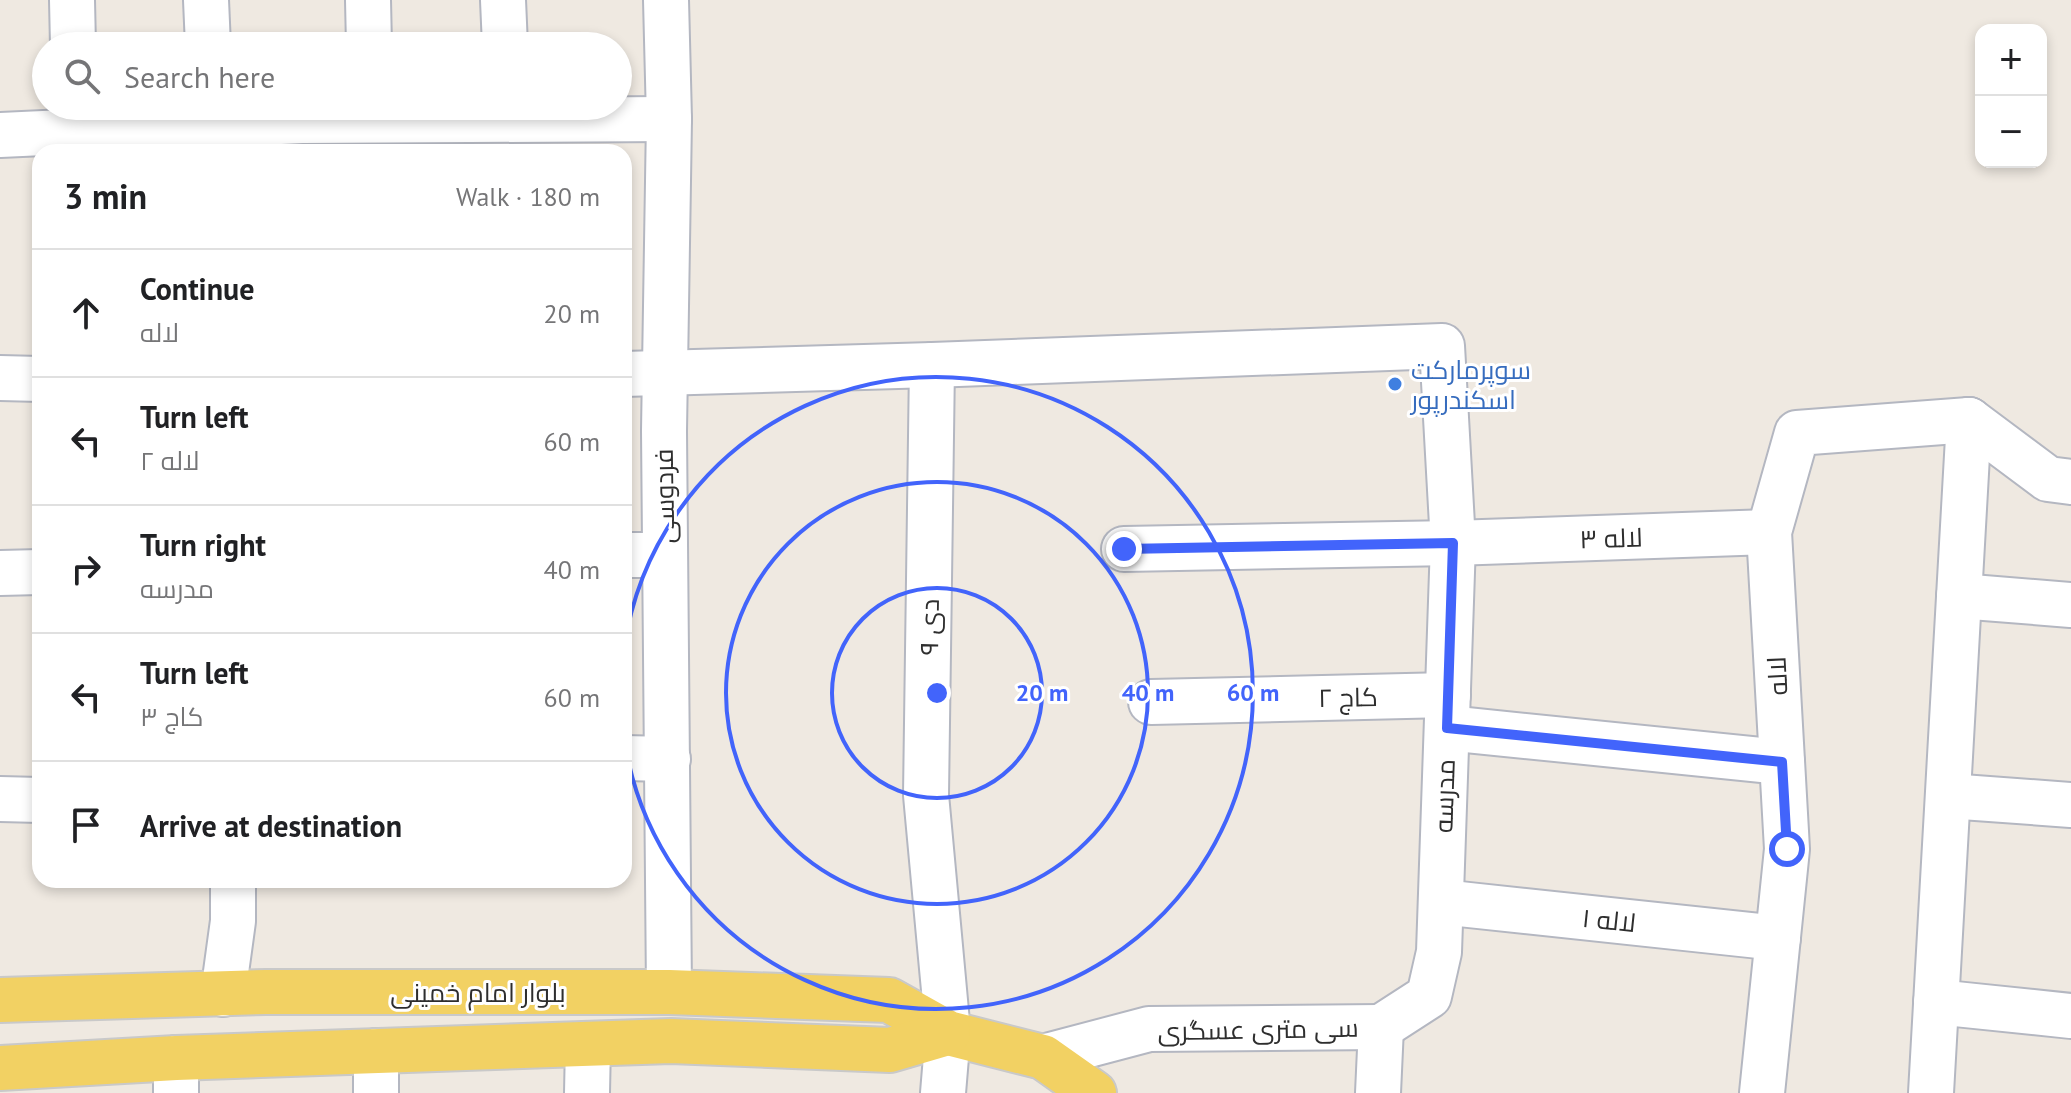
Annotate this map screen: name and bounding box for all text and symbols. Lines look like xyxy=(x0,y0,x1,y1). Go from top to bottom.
map controls xyxy=(1975,24,2047,168)
button: + xyxy=(1975,24,2047,96)
search box xyxy=(32,32,632,120)
icon: search xyxy=(60,54,104,98)
text: Search here xyxy=(124,57,275,96)
button: − xyxy=(1975,96,2047,168)
text: 3 min xyxy=(64,174,147,218)
text: Walk · 180 m xyxy=(456,180,600,213)
text: Continue xyxy=(140,269,254,308)
icon: ahead xyxy=(64,291,108,335)
text: 20 m xyxy=(544,297,600,330)
text: لاله xyxy=(140,316,179,349)
place label: سوپرمارکت اسکندرپور xyxy=(1409,353,1531,417)
marker: سوپرمارکت اسکندرپور xyxy=(1386,375,1404,393)
text: Turn left xyxy=(140,397,248,436)
icon: left xyxy=(64,419,108,463)
text: 60 m xyxy=(544,425,600,458)
text: لاله ۲ xyxy=(140,444,200,477)
street label: فردوسی xyxy=(647,448,681,544)
street label: لاله ۳ xyxy=(1579,520,1643,556)
text: Turn right xyxy=(140,525,266,564)
route end xyxy=(1106,531,1142,567)
icon: right xyxy=(64,547,108,591)
text: 40 m xyxy=(544,553,600,586)
text: مدرسه xyxy=(140,572,214,605)
street label: ۹ دی xyxy=(912,599,946,655)
text: Turn left xyxy=(140,653,248,692)
street label: لاله xyxy=(1760,656,1794,696)
icon: left xyxy=(64,675,108,719)
text: 20 m xyxy=(1016,677,1068,708)
text: 40 m xyxy=(1122,677,1174,708)
text: 60 m xyxy=(1227,677,1279,708)
centre of rings xyxy=(923,679,951,707)
street label: کاج ۲ xyxy=(1318,680,1378,715)
text: 60 m xyxy=(544,681,600,714)
text: کاج ۳ xyxy=(140,700,204,733)
street label: مدرسه xyxy=(1426,758,1462,834)
icon: arrive xyxy=(64,803,108,847)
text: Arrive at destination xyxy=(140,806,402,845)
route start xyxy=(1769,831,1805,867)
street label: لاله ۱ xyxy=(1580,901,1638,939)
street label: بلوار امام خمینی xyxy=(390,976,566,1011)
street label: سی متری عسگری xyxy=(1157,1011,1359,1047)

